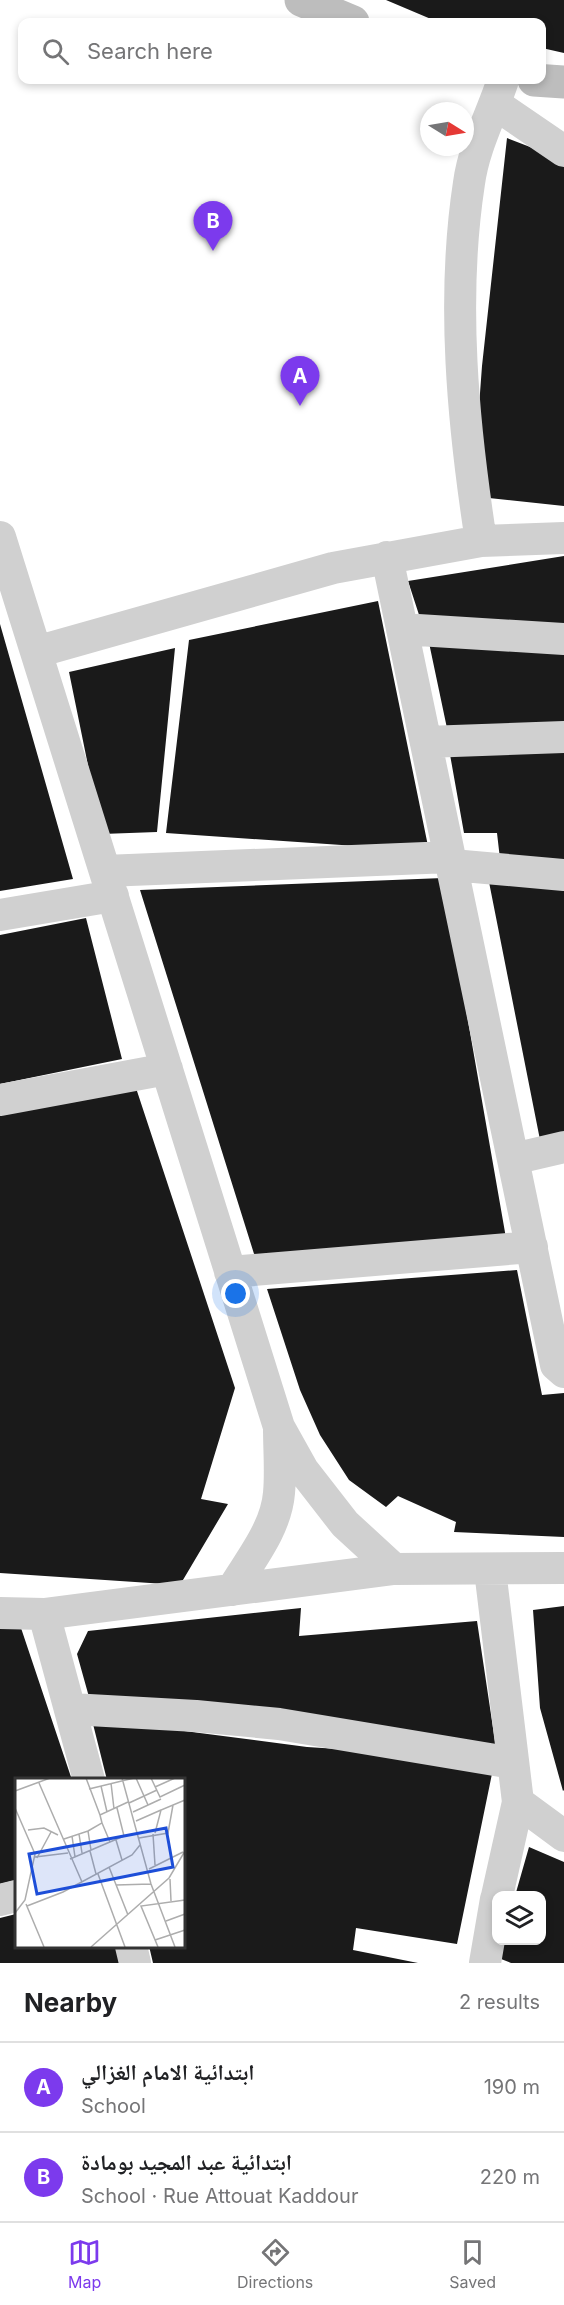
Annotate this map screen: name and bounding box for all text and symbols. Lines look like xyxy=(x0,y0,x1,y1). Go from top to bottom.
search box xyxy=(18,18,546,84)
icon: search xyxy=(39,35,72,68)
text: Search here xyxy=(87,38,213,64)
north arrow xyxy=(420,102,474,156)
pin: B xyxy=(194,202,232,251)
pin: A xyxy=(280,356,320,406)
your location xyxy=(221,1279,250,1308)
inset map xyxy=(15,1778,184,1948)
map controls xyxy=(492,1891,546,1945)
button: layers xyxy=(492,1891,546,1945)
text: Nearby xyxy=(24,1987,117,2018)
text: 2 results xyxy=(459,1990,540,2014)
text: ابتدائية الامام الغزالي xyxy=(81,2059,255,2085)
text: A xyxy=(36,2075,51,2099)
text: 190 m xyxy=(484,2075,540,2099)
text: School xyxy=(81,2094,146,2118)
text: ابتدائية عبد المجيد بومادة xyxy=(81,2149,292,2175)
text: B xyxy=(37,2165,50,2189)
text: 220 m xyxy=(480,2165,540,2189)
text: School · Rue Attouat Kaddour xyxy=(81,2184,358,2208)
tab: Map xyxy=(68,2236,101,2292)
tab: Directions xyxy=(237,2236,313,2292)
tab: Saved xyxy=(449,2236,496,2292)

